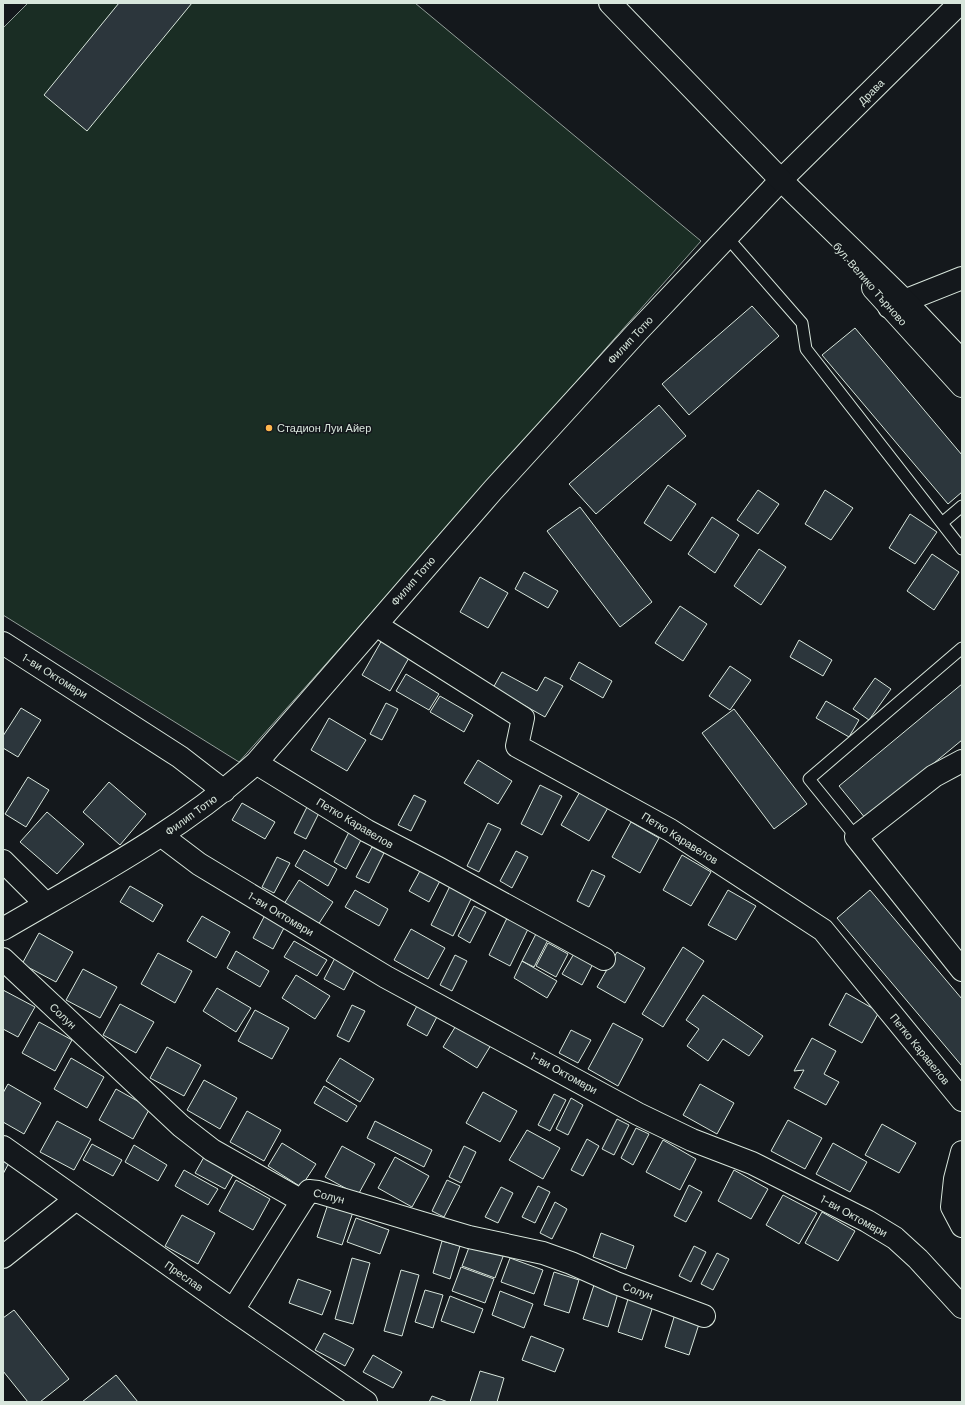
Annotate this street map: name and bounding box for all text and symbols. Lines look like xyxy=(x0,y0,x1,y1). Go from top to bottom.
street label: Драва xyxy=(855,75,888,108)
street label: бул. Велико Търново xyxy=(830,239,910,329)
street label: Филип Тотю xyxy=(604,313,656,367)
place label: Стадион Луи Айер xyxy=(277,421,371,435)
marker: Стадион Луи Айер xyxy=(264,423,274,433)
street label: Филип Тотю xyxy=(388,553,438,609)
street label: 1-ви Октомври xyxy=(20,650,90,702)
street label: Филип Тотю xyxy=(162,791,220,839)
street label: Петко Каравелов xyxy=(314,794,396,852)
street label: Петко Каравелов xyxy=(639,809,721,867)
street label: 1-ви Октомври xyxy=(245,889,317,939)
street label: Солун xyxy=(47,1000,79,1032)
street label: Петко Каравелов xyxy=(887,1011,953,1087)
street label: 1-ви Октомври xyxy=(528,1049,600,1097)
street label: Солун xyxy=(312,1185,346,1207)
street label: 1-ви Октомври xyxy=(818,1192,890,1240)
street label: Преслав xyxy=(162,1258,206,1294)
street label: Солун xyxy=(621,1279,655,1303)

